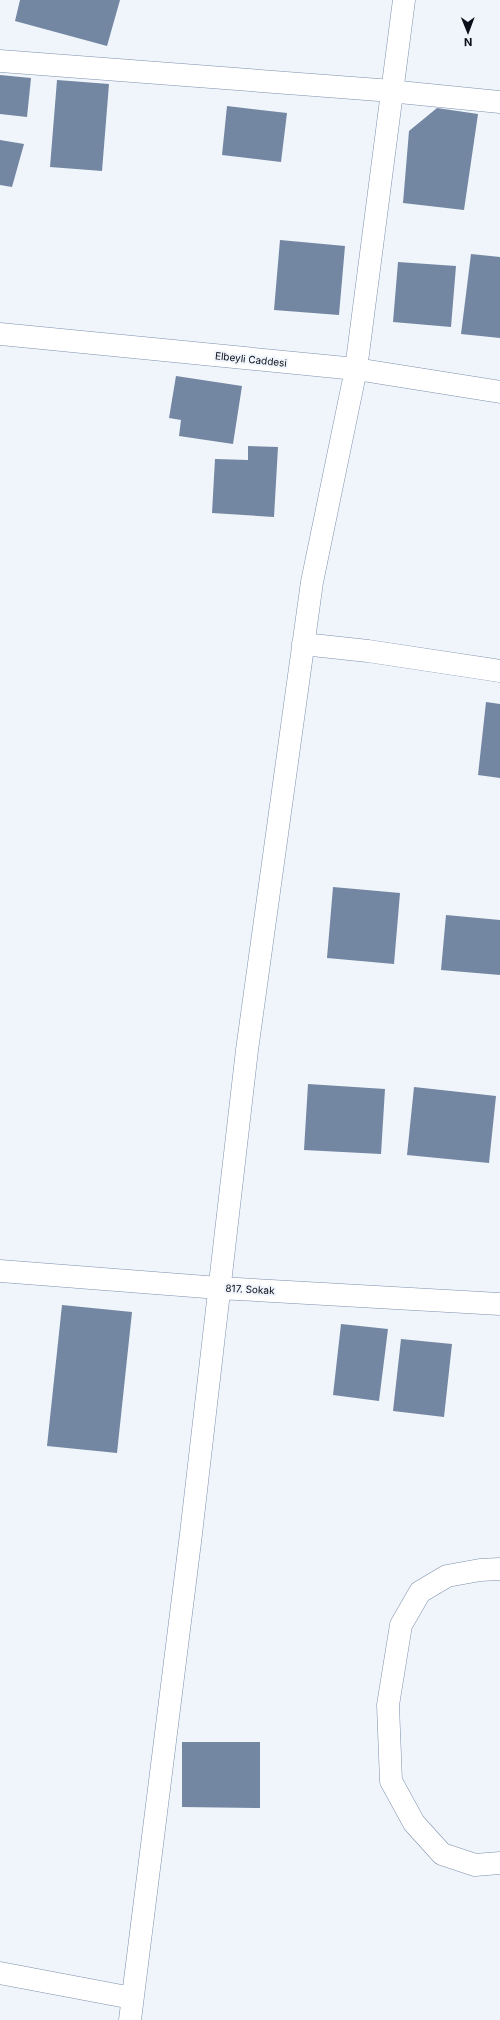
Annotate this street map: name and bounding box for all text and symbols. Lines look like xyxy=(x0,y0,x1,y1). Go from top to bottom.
north arrow xyxy=(448,12,488,52)
text: N xyxy=(464,35,472,49)
street label: Elbeyli Caddesi xyxy=(214,349,288,369)
street label: 817. Sokak xyxy=(225,1282,275,1296)

